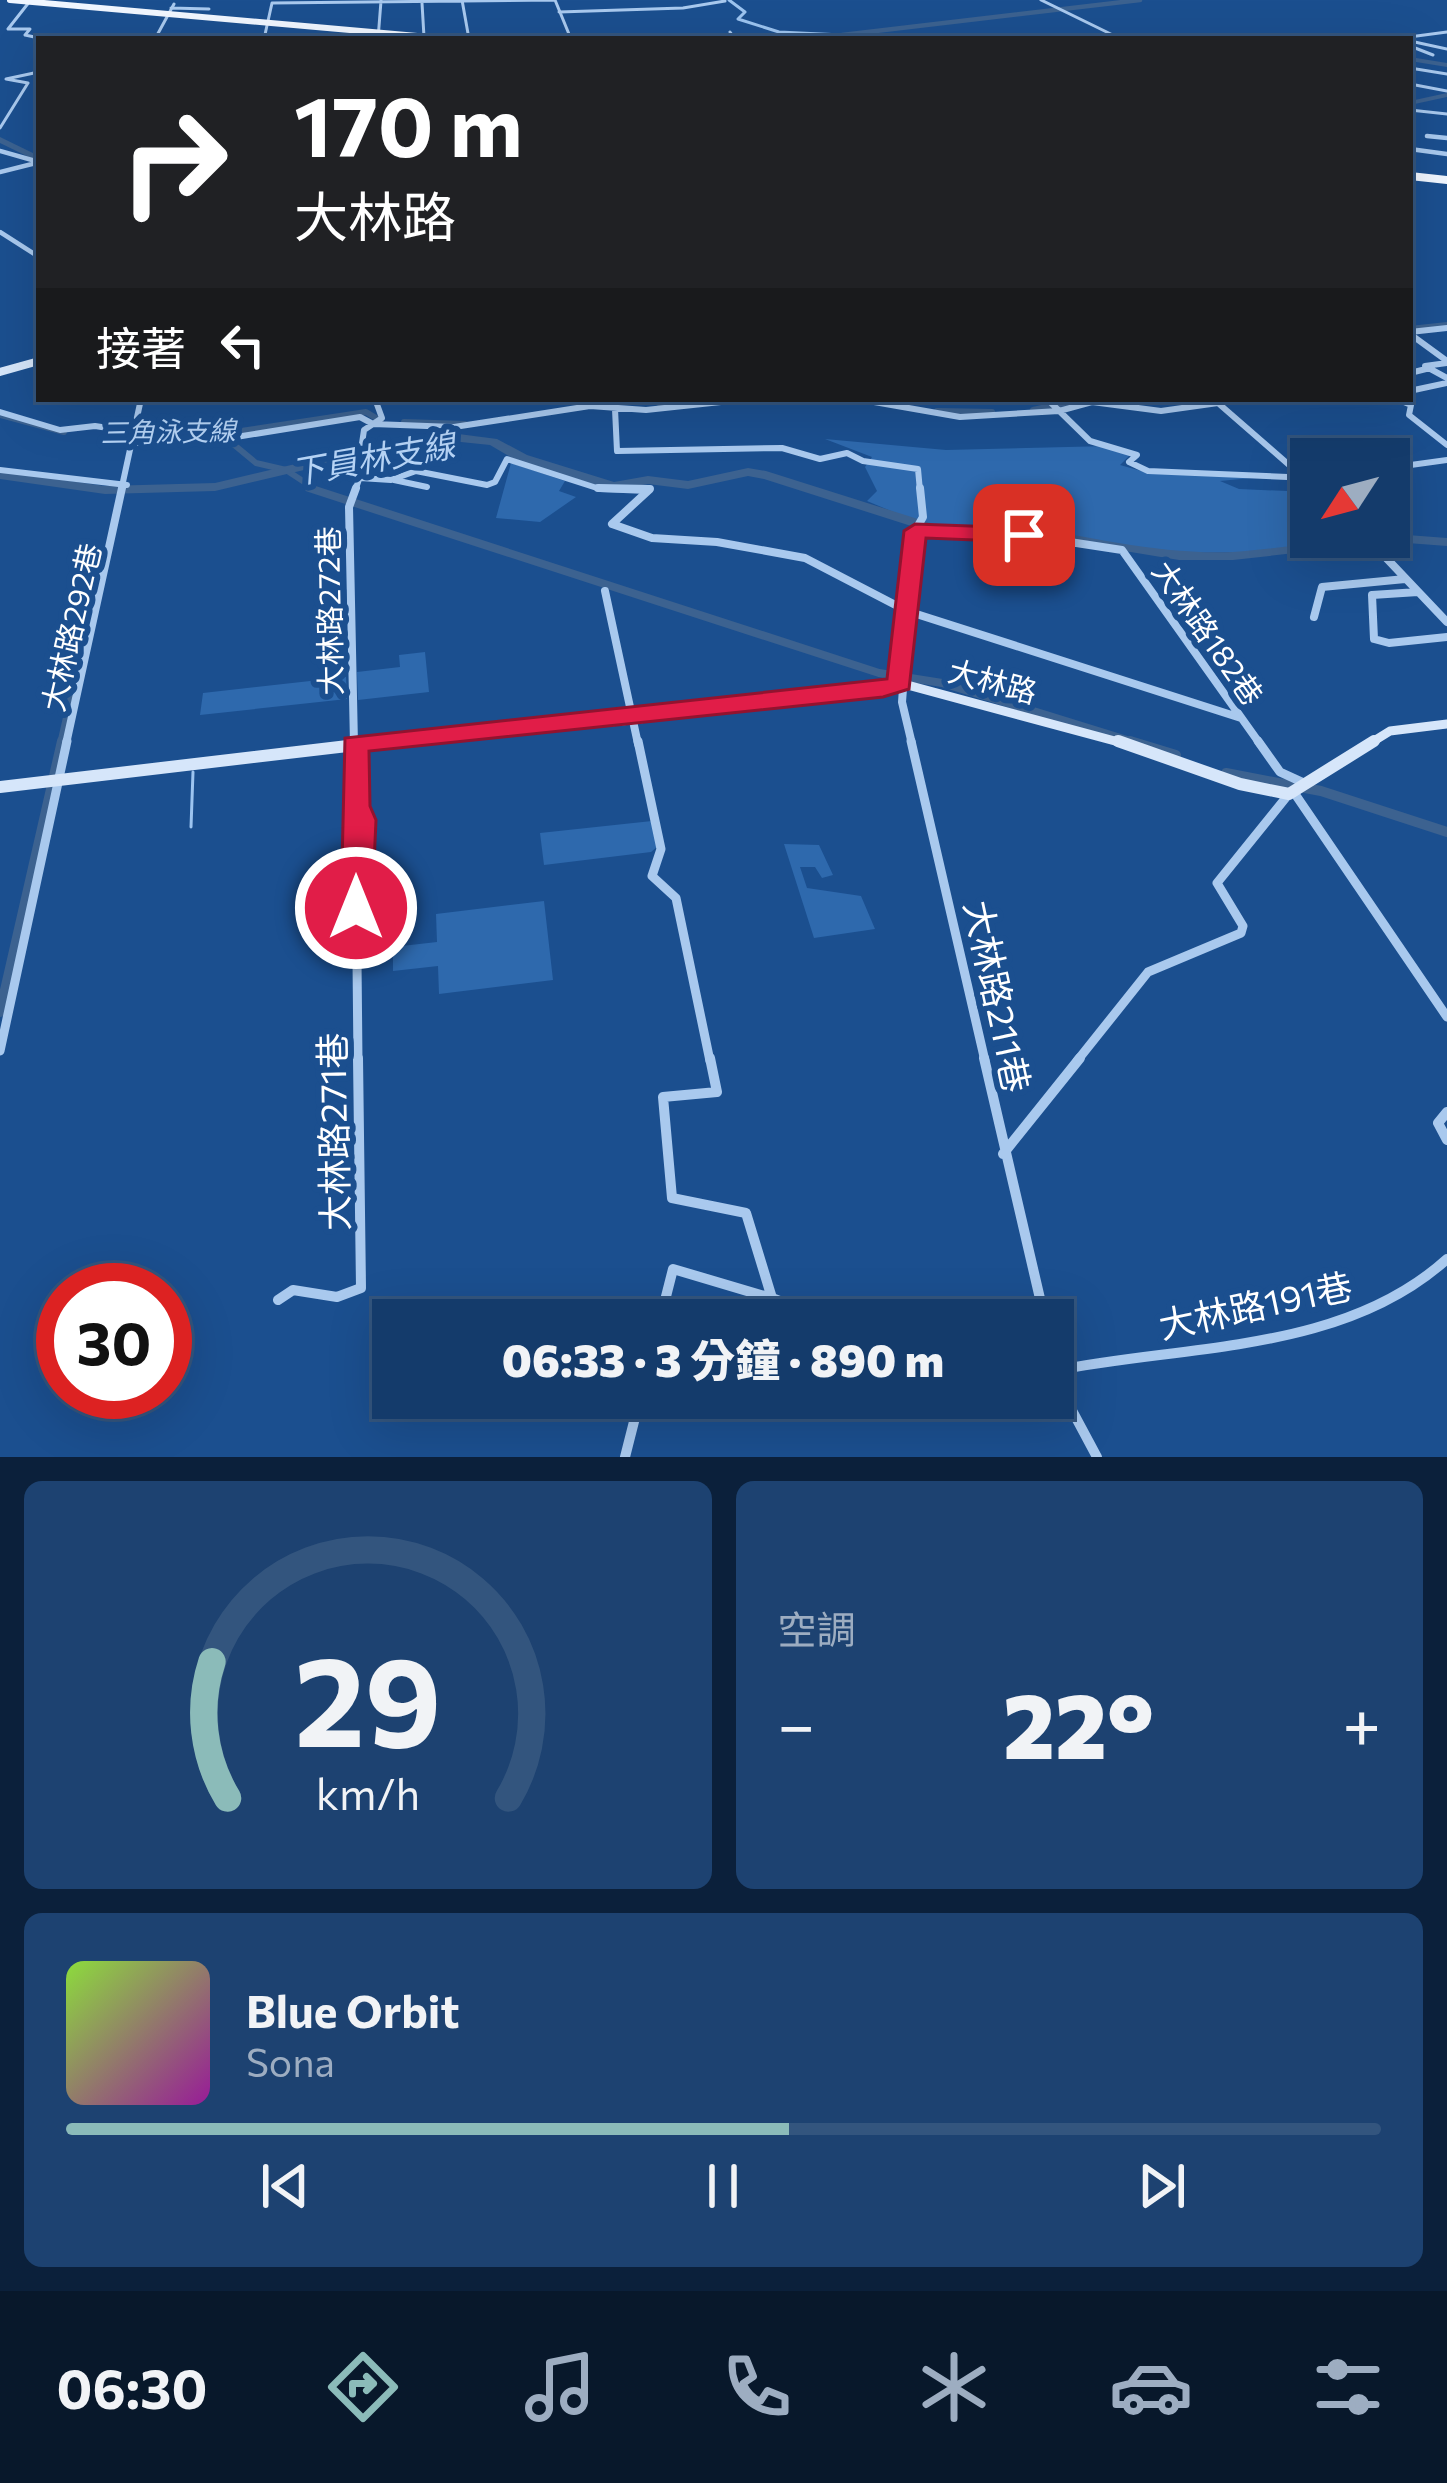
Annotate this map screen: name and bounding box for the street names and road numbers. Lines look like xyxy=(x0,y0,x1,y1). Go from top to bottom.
street label: 大林路272巷 xyxy=(308,526,348,696)
street label: 大林路292巷 xyxy=(33,539,107,715)
street label: 大林路182巷 xyxy=(1146,553,1272,711)
street label: 大林路 xyxy=(945,650,1041,710)
street label: 大林路211巷 xyxy=(957,896,1041,1096)
street label: 大林路271巷 xyxy=(308,1032,356,1232)
street label: 大林路191巷 xyxy=(1154,1262,1356,1346)

